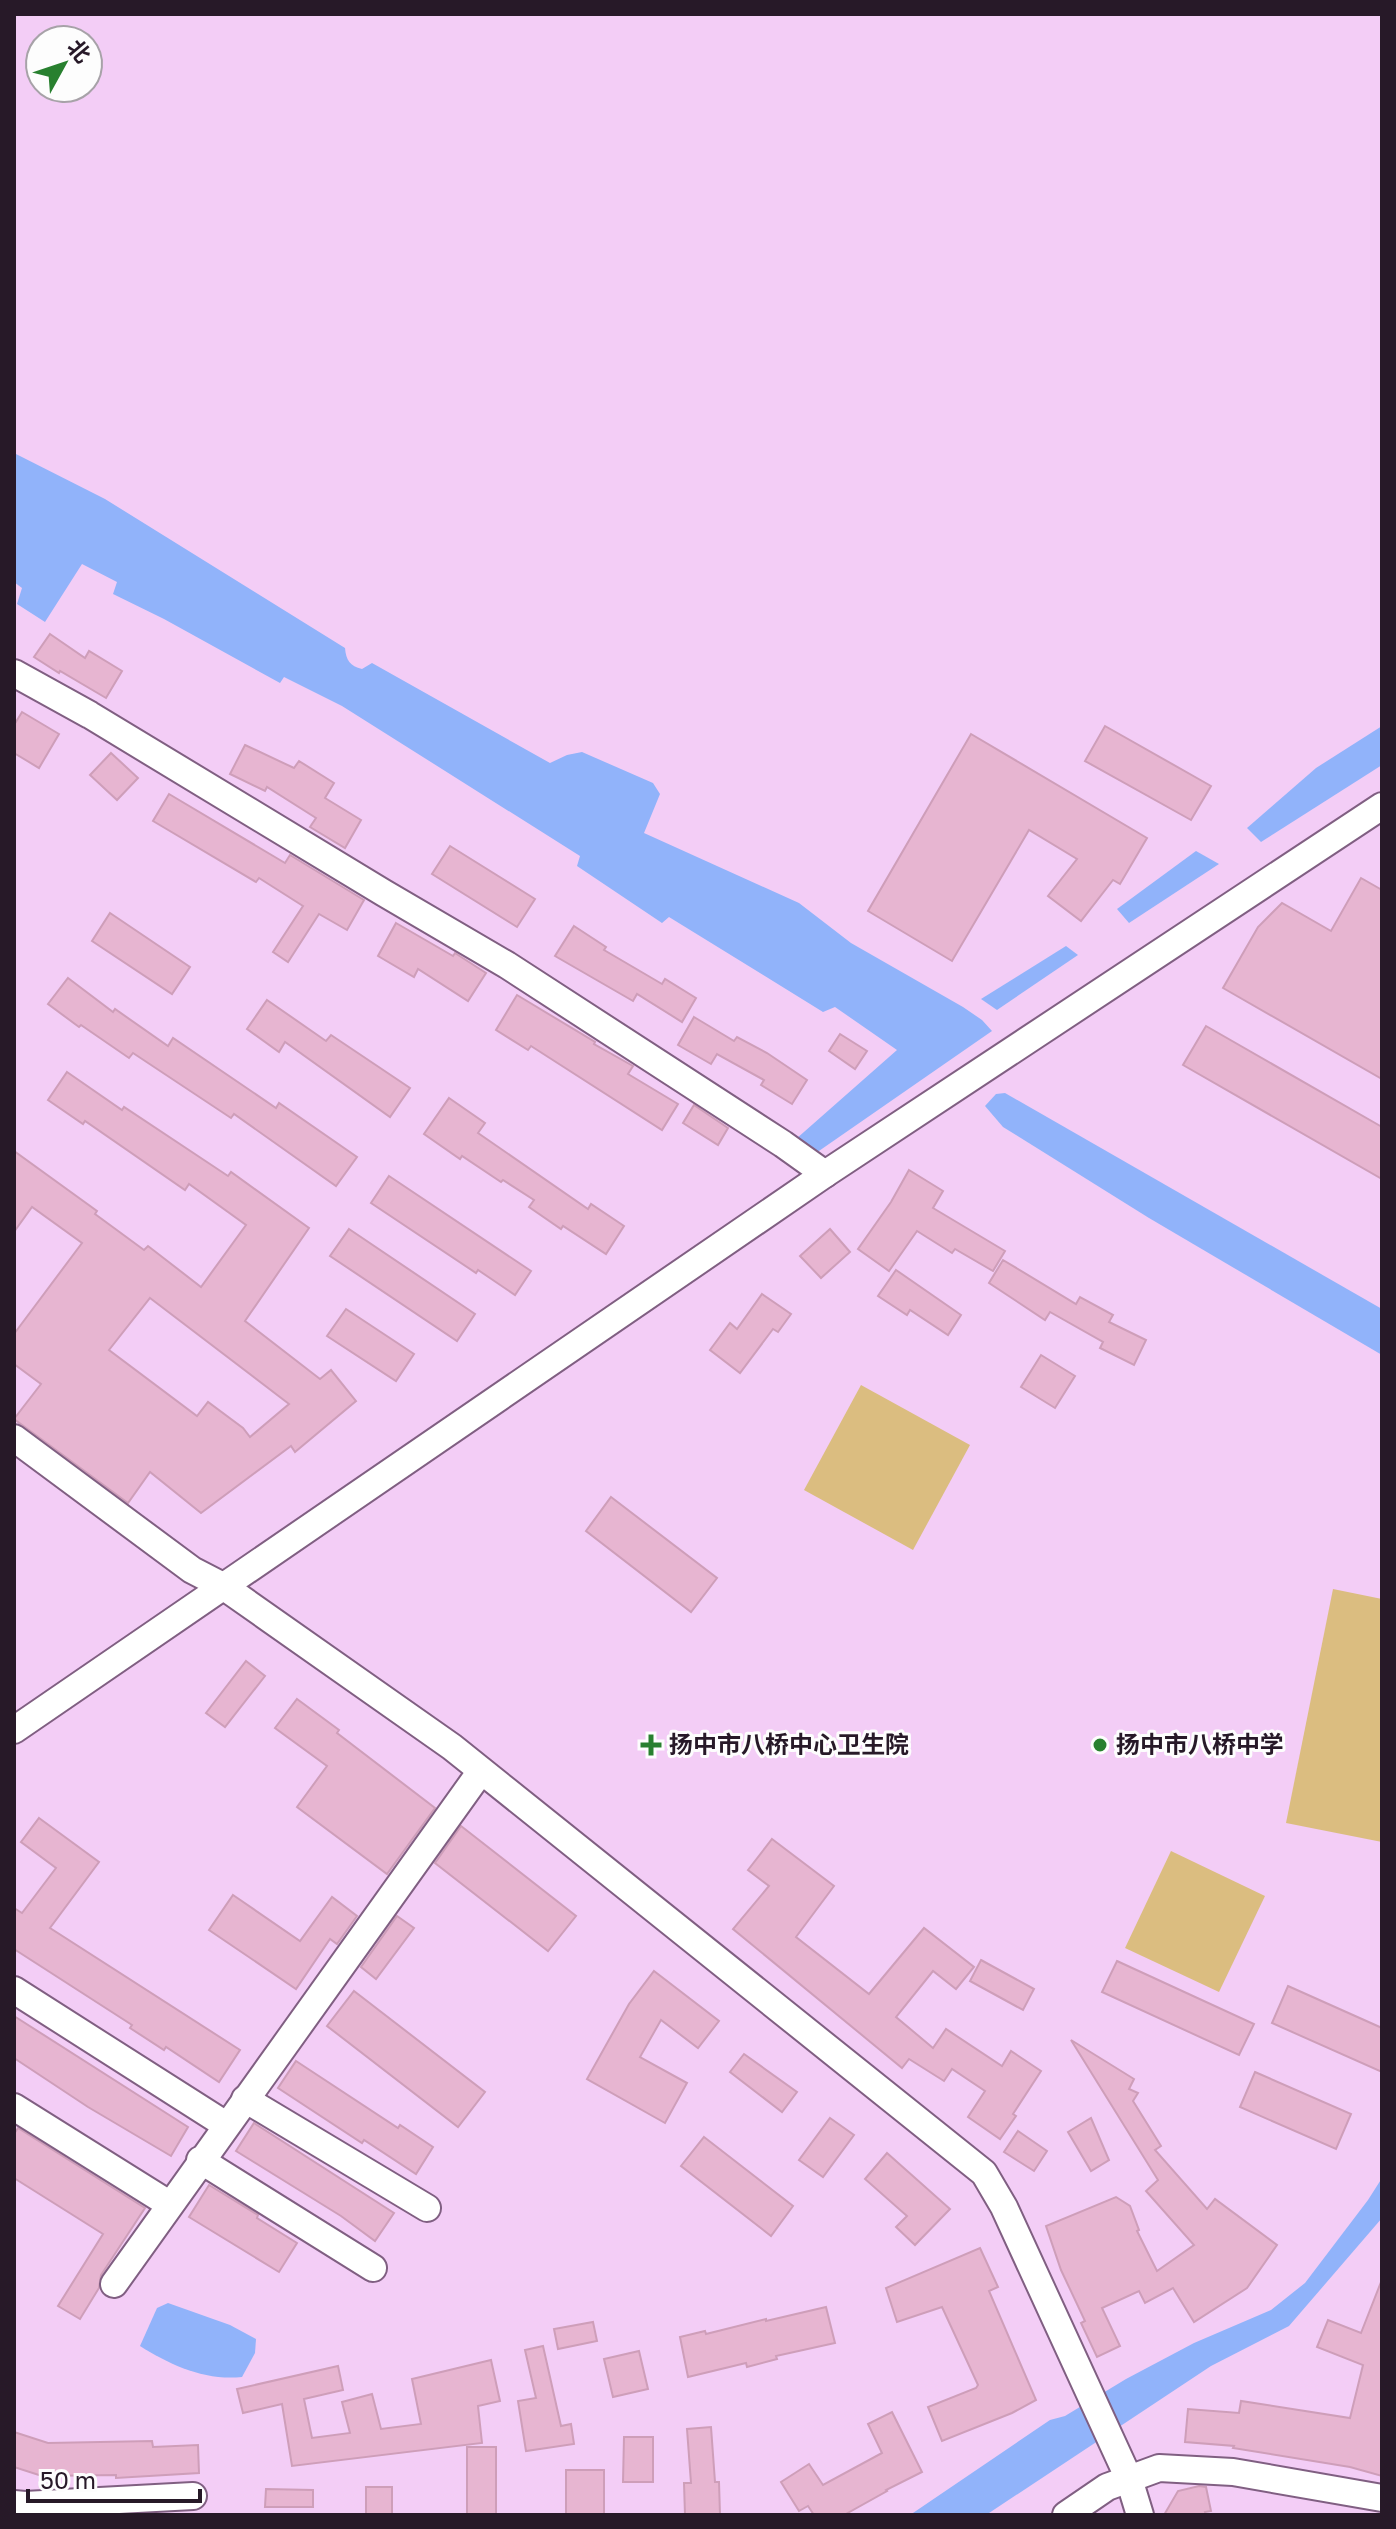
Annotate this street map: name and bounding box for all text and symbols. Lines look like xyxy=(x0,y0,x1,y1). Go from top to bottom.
north arrow xyxy=(24,24,104,104)
text: 北 xyxy=(62,34,97,68)
place label: 扬中市八桥中心卫生院 xyxy=(669,1729,909,1758)
place label: 扬中市八桥中学 xyxy=(1116,1729,1284,1758)
marker: 扬中市八桥中心卫生院 xyxy=(640,1734,662,1756)
marker: 扬中市八桥中学 xyxy=(1091,1736,1109,1754)
scale bar xyxy=(28,2453,200,2503)
text: 50 m xyxy=(40,2465,96,2494)

